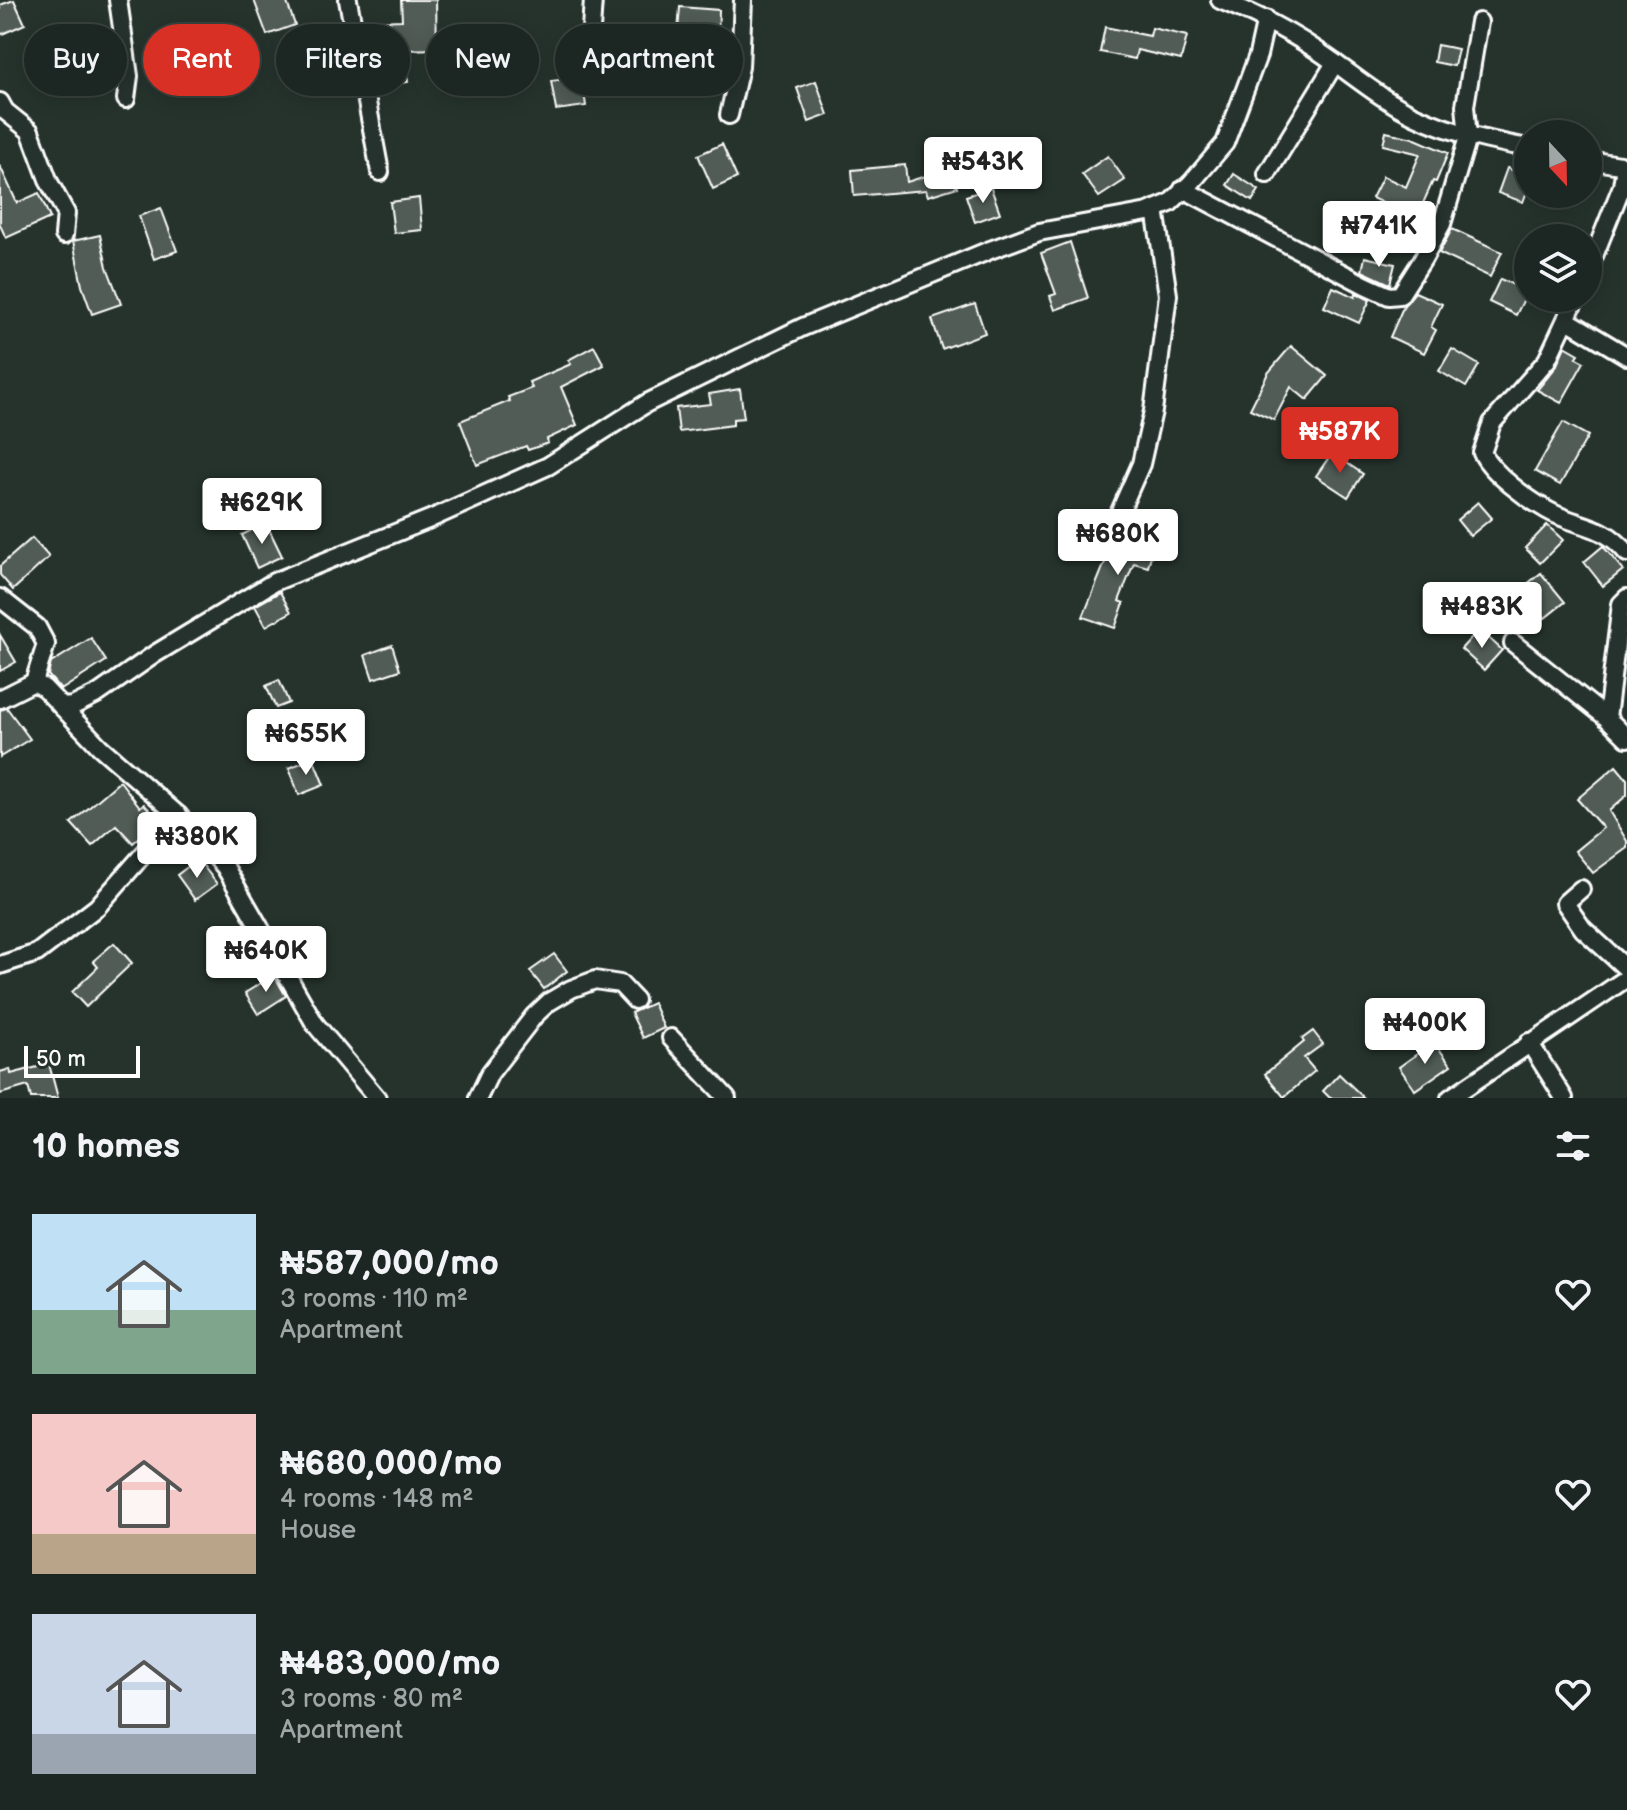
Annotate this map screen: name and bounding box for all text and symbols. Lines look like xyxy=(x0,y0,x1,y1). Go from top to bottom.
chip: Buy xyxy=(24,24,127,96)
chip: Rent xyxy=(143,24,260,96)
chip: Filters xyxy=(276,24,410,96)
chip: New xyxy=(426,24,539,96)
chip: Apartment xyxy=(555,24,743,96)
north arrow xyxy=(1514,120,1602,208)
map controls xyxy=(1514,120,1602,312)
pin: ₦543K xyxy=(927,137,1039,205)
text: ₦543K xyxy=(942,147,1024,178)
pin: ₦741K xyxy=(1323,201,1435,269)
text: ₦741K xyxy=(1341,211,1417,242)
button: layers xyxy=(1514,224,1602,312)
pin: ₦587K xyxy=(1284,407,1396,475)
text: ₦587K xyxy=(1299,417,1381,448)
pin: ₦629K xyxy=(206,478,318,546)
text: ₦629K xyxy=(220,488,304,519)
pin: ₦680K xyxy=(1062,509,1174,577)
text: ₦680K xyxy=(1076,519,1160,550)
pin: ₦483K xyxy=(1426,582,1538,650)
text: ₦483K xyxy=(1441,592,1523,623)
pin: ₦655K xyxy=(250,709,362,777)
text: ₦655K xyxy=(265,719,347,750)
pin: ₦380K xyxy=(141,812,253,880)
text: ₦380K xyxy=(155,822,239,853)
pin: ₦640K xyxy=(210,926,322,994)
text: ₦640K xyxy=(224,936,308,967)
pin: ₦400K xyxy=(1369,998,1481,1066)
text: ₦400K xyxy=(1383,1008,1467,1039)
scale bar xyxy=(24,1042,140,1078)
text: 50 m xyxy=(36,1046,86,1073)
icon: filters xyxy=(1551,1124,1595,1168)
text: 10 homes xyxy=(32,1126,180,1167)
text: ₦587,000/mo xyxy=(280,1243,499,1284)
icon: home xyxy=(96,1246,192,1342)
icon: heart xyxy=(1551,1272,1595,1316)
text: 3 rooms · 110 m² xyxy=(280,1284,468,1315)
text: Apartment xyxy=(280,1315,403,1346)
text: ₦680,000/mo xyxy=(280,1443,502,1484)
icon: home xyxy=(96,1446,192,1542)
icon: heart xyxy=(1551,1472,1595,1516)
text: 4 rooms · 148 m² xyxy=(280,1484,473,1515)
text: House xyxy=(280,1515,356,1546)
text: ₦483,000/mo xyxy=(280,1643,500,1684)
icon: home xyxy=(96,1646,192,1742)
icon: heart xyxy=(1551,1672,1595,1716)
text: 3 rooms · 80 m² xyxy=(280,1684,463,1715)
text: Apartment xyxy=(280,1715,403,1746)

